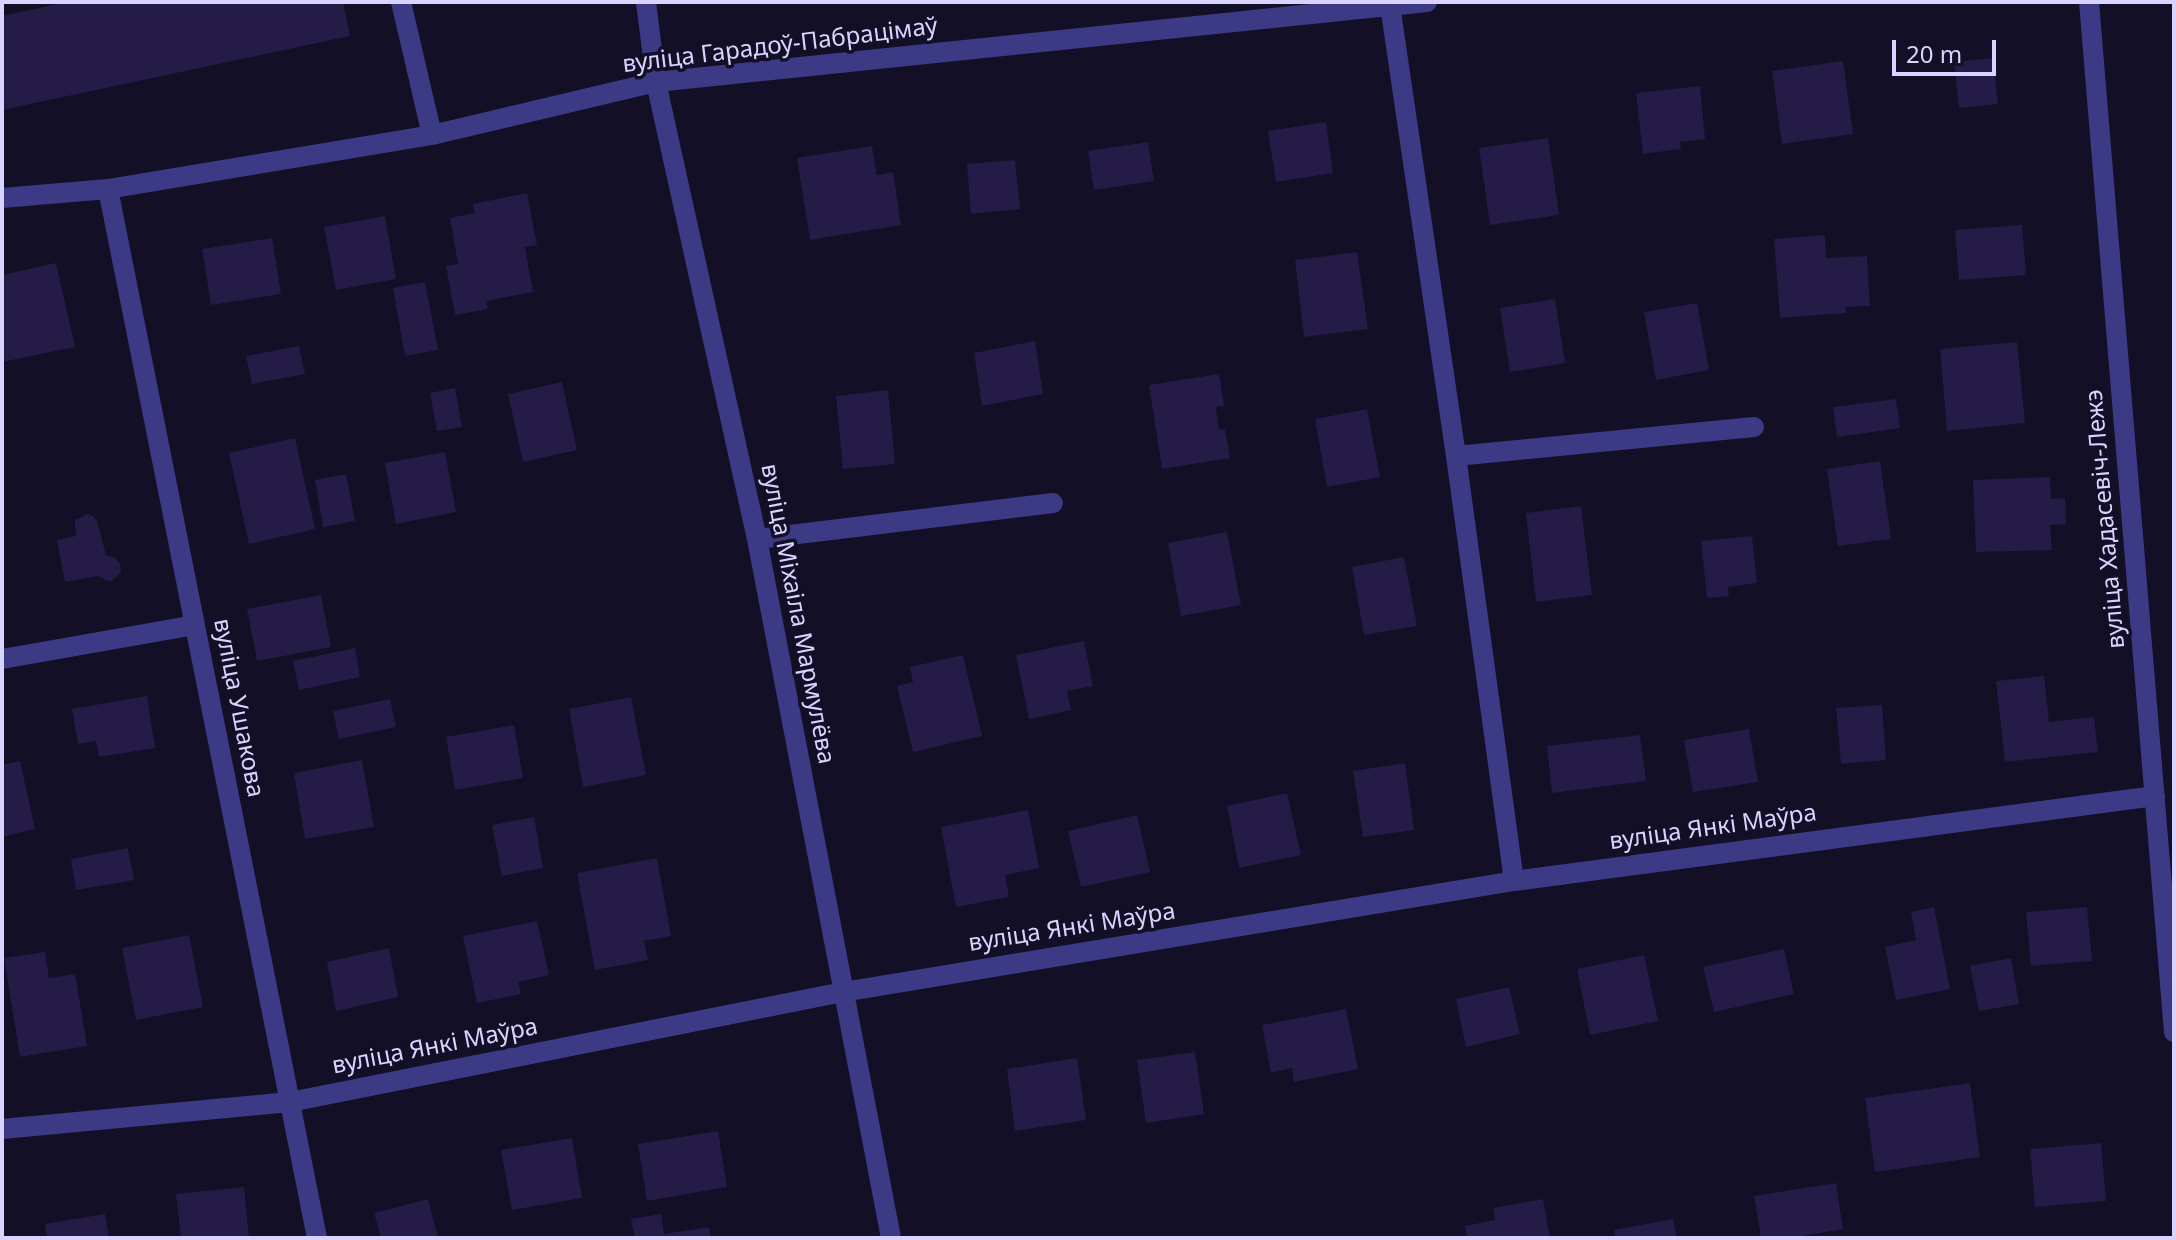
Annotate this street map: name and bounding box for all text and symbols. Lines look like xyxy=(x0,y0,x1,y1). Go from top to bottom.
street label: вуліца Гарадоў-Пабрацімаў xyxy=(621,12,939,80)
scale bar xyxy=(1896,24,2000,74)
text: 20 m xyxy=(1906,37,1962,70)
street label: вуліца Хадасевіч-Лежэ xyxy=(2080,388,2132,650)
street label: вуліца Міхаіла Мармулёва xyxy=(754,461,840,767)
street label: вуліца Ушакова xyxy=(207,616,269,800)
street label: вуліца Янкі Маўра xyxy=(1607,799,1819,857)
street label: вуліца Янкі Маўра xyxy=(966,897,1178,959)
street label: вуліца Янкі Маўра xyxy=(330,1013,540,1081)

